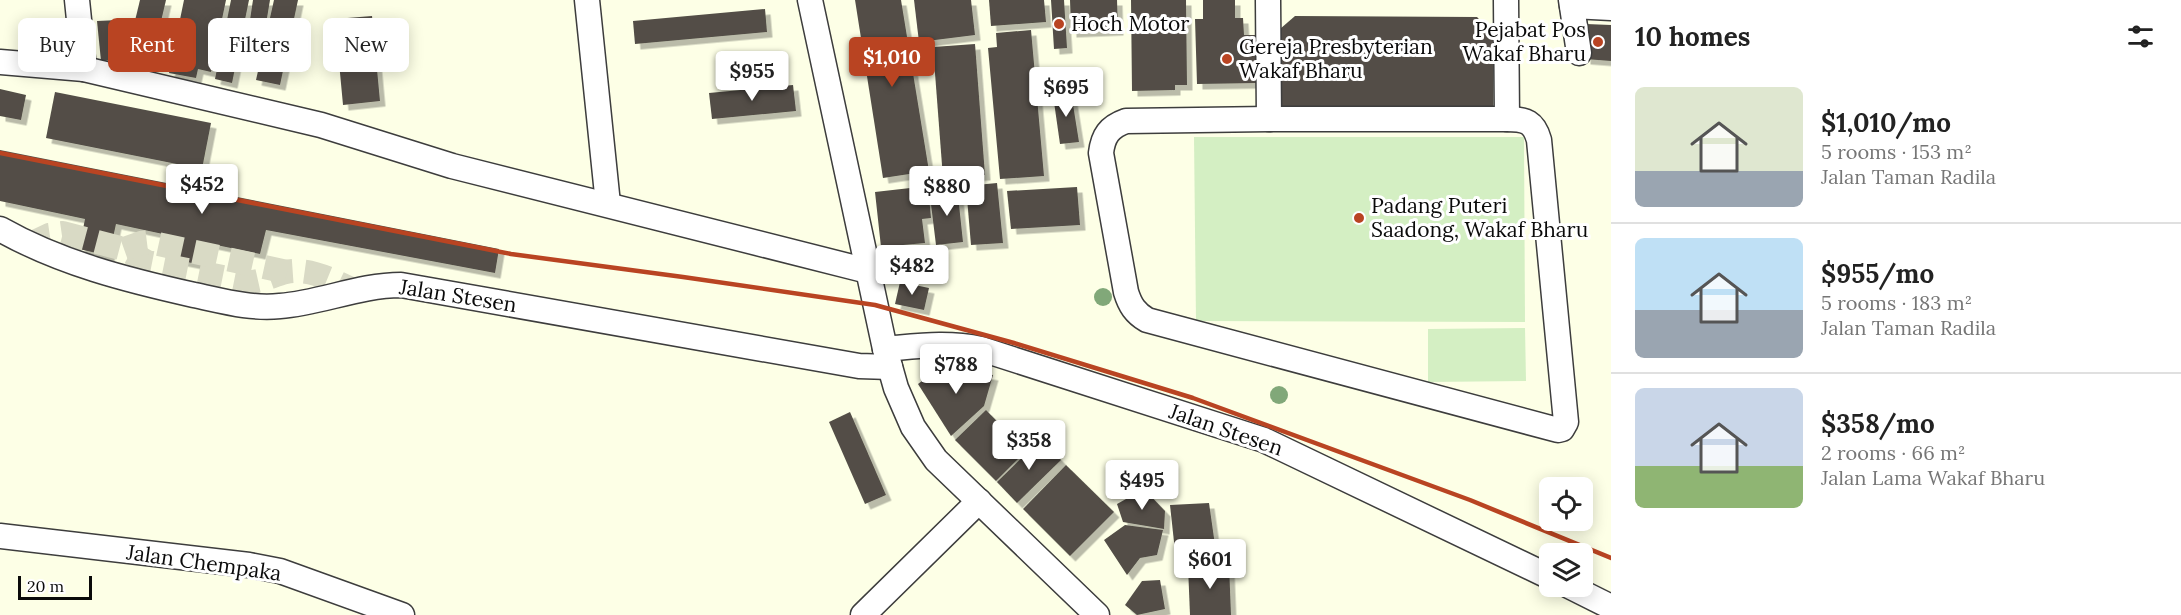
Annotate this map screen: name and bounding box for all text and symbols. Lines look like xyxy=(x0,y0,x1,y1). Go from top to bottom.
place label: Hoch Motor xyxy=(1071,10,1189,37)
place label: Pejabat Pos Wakaf Bharu xyxy=(1462,16,1586,67)
marker: Hoch Motor xyxy=(1052,17,1066,31)
chip: Buy xyxy=(18,18,96,72)
chip: Rent xyxy=(108,18,196,72)
chip: Filters xyxy=(208,18,311,72)
chip: New xyxy=(323,18,409,72)
text: 10 homes xyxy=(1635,20,1750,53)
icon: filters xyxy=(2124,20,2157,53)
place label: Gereja Presbyterian Wakaf Bharu xyxy=(1239,33,1433,84)
marker: Pejabat Pos Wakaf Bharu xyxy=(1591,35,1605,49)
pin: $1,010 xyxy=(843,37,941,88)
text: $1,010 xyxy=(863,44,921,69)
pin: $955 xyxy=(716,51,788,102)
marker: Gereja Presbyterian Wakaf Bharu xyxy=(1220,52,1234,66)
text: $955 xyxy=(730,58,774,83)
pin: $695 xyxy=(1030,67,1102,118)
text: $695 xyxy=(1043,74,1089,99)
text: $1,010/mo xyxy=(1821,106,1951,139)
icon: home xyxy=(1683,111,1755,183)
text: 5 rooms · 153 m² xyxy=(1821,139,1972,164)
pin: $452 xyxy=(166,164,238,215)
text: Jalan Taman Radila xyxy=(1821,164,1996,189)
pin: $880 xyxy=(911,166,983,217)
text: $452 xyxy=(180,171,224,196)
text: $880 xyxy=(923,173,971,198)
place label: Padang Puteri Saadong, Wakaf Bharu xyxy=(1371,192,1588,243)
marker: Padang Puteri Saadong, Wakaf Bharu xyxy=(1352,211,1366,225)
pin: $482 xyxy=(876,245,948,296)
text: $482 xyxy=(890,252,934,277)
text: $955/mo xyxy=(1821,257,1934,290)
icon: home xyxy=(1683,262,1755,334)
street label: Jalan Stesen xyxy=(397,273,519,318)
text: 5 rooms · 183 m² xyxy=(1821,290,1972,315)
text: Jalan Taman Radila xyxy=(1821,315,1996,340)
pin: $788 xyxy=(920,344,992,395)
text: $788 xyxy=(934,351,978,376)
street label: Jalan Stesen xyxy=(1165,397,1287,462)
text: $358/mo xyxy=(1821,407,1935,440)
icon: home xyxy=(1683,412,1755,484)
pin: $358 xyxy=(993,420,1065,471)
text: $358 xyxy=(1006,427,1052,452)
text: 2 rooms · 66 m² xyxy=(1821,440,1966,465)
pin: $495 xyxy=(1106,460,1178,511)
text: Jalan Lama Wakaf Bharu xyxy=(1821,465,2045,490)
text: $495 xyxy=(1119,467,1165,492)
map controls xyxy=(1539,477,1593,597)
button: locate xyxy=(1539,477,1593,531)
street label: Jalan Chempaka xyxy=(124,538,283,587)
pin: $601 xyxy=(1174,539,1246,590)
button: layers xyxy=(1539,543,1593,597)
text: $601 xyxy=(1188,546,1232,571)
scale bar xyxy=(18,573,92,600)
text: 20 m xyxy=(27,576,64,596)

